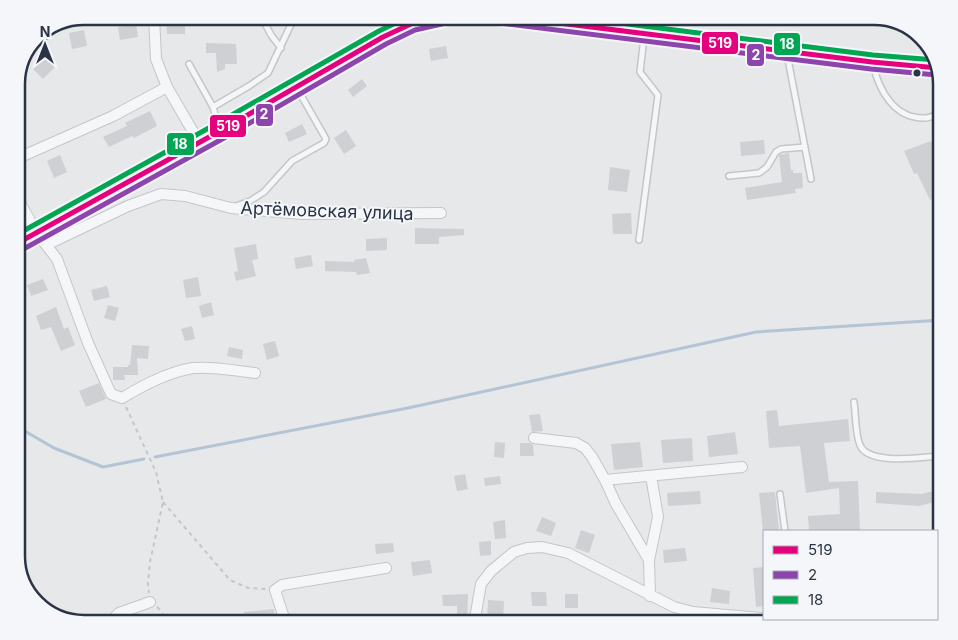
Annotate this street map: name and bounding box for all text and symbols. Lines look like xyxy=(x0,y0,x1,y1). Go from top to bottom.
north arrow xyxy=(20,20,70,70)
text: N xyxy=(40,23,50,40)
line badge: 519 xyxy=(701,31,739,55)
line badge: 18 xyxy=(773,32,801,56)
text: 519 xyxy=(708,34,732,51)
text: 18 xyxy=(779,35,795,52)
line badge: 2 xyxy=(746,43,765,67)
text: 2 xyxy=(752,46,761,63)
unlabelled marker xyxy=(912,68,922,78)
line badge: 2 xyxy=(255,103,274,127)
text: 2 xyxy=(260,105,269,122)
line badge: 519 xyxy=(209,114,247,138)
text: 519 xyxy=(216,117,240,134)
line badge: 18 xyxy=(166,132,195,156)
text: 18 xyxy=(172,135,188,152)
street label: Артёмовская улица xyxy=(240,197,414,224)
legend xyxy=(763,530,938,620)
text: 519 xyxy=(808,540,833,559)
text: 2 xyxy=(808,565,817,584)
text: 18 xyxy=(808,590,823,609)

